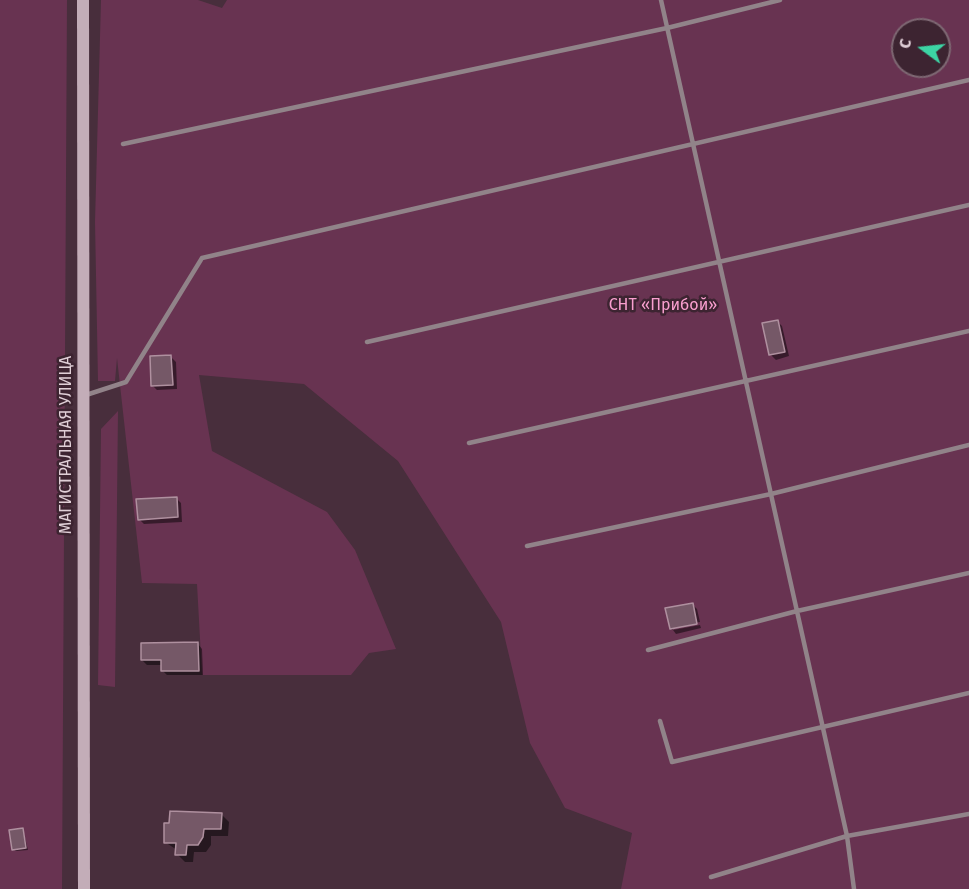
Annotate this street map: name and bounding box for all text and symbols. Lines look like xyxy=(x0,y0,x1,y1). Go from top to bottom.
north arrow xyxy=(891,18,951,78)
text: С xyxy=(895,37,915,51)
park label: СНТ «Прибой» xyxy=(609,296,717,316)
street label: МАГИСТРАЛЬНАЯ УЛИЦА xyxy=(57,356,77,534)

